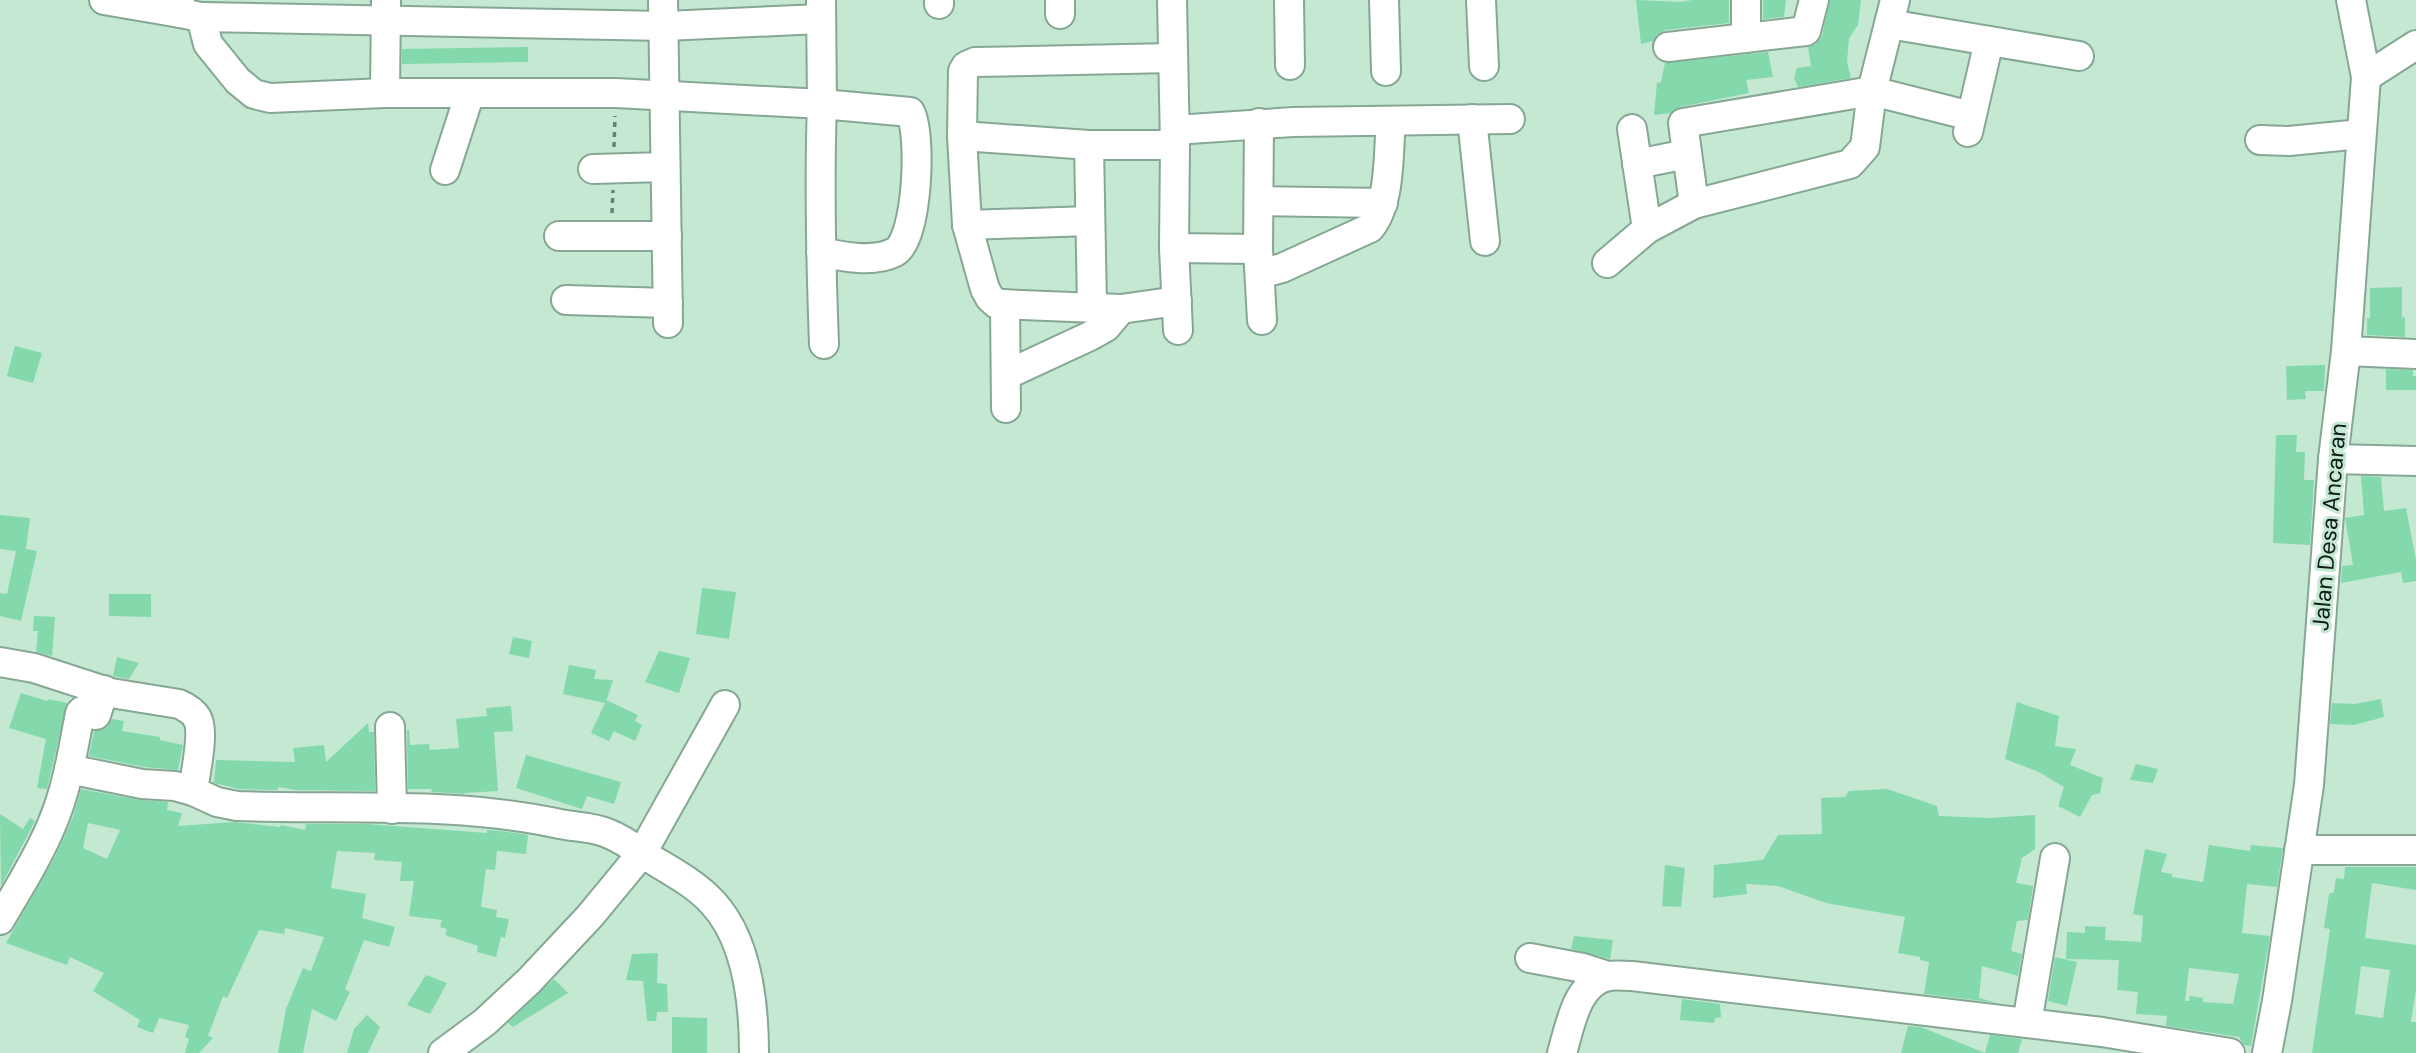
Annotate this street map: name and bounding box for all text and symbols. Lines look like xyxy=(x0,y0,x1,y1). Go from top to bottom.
street label: Jalan Desa Ancaran xyxy=(2305,422,2353,632)

